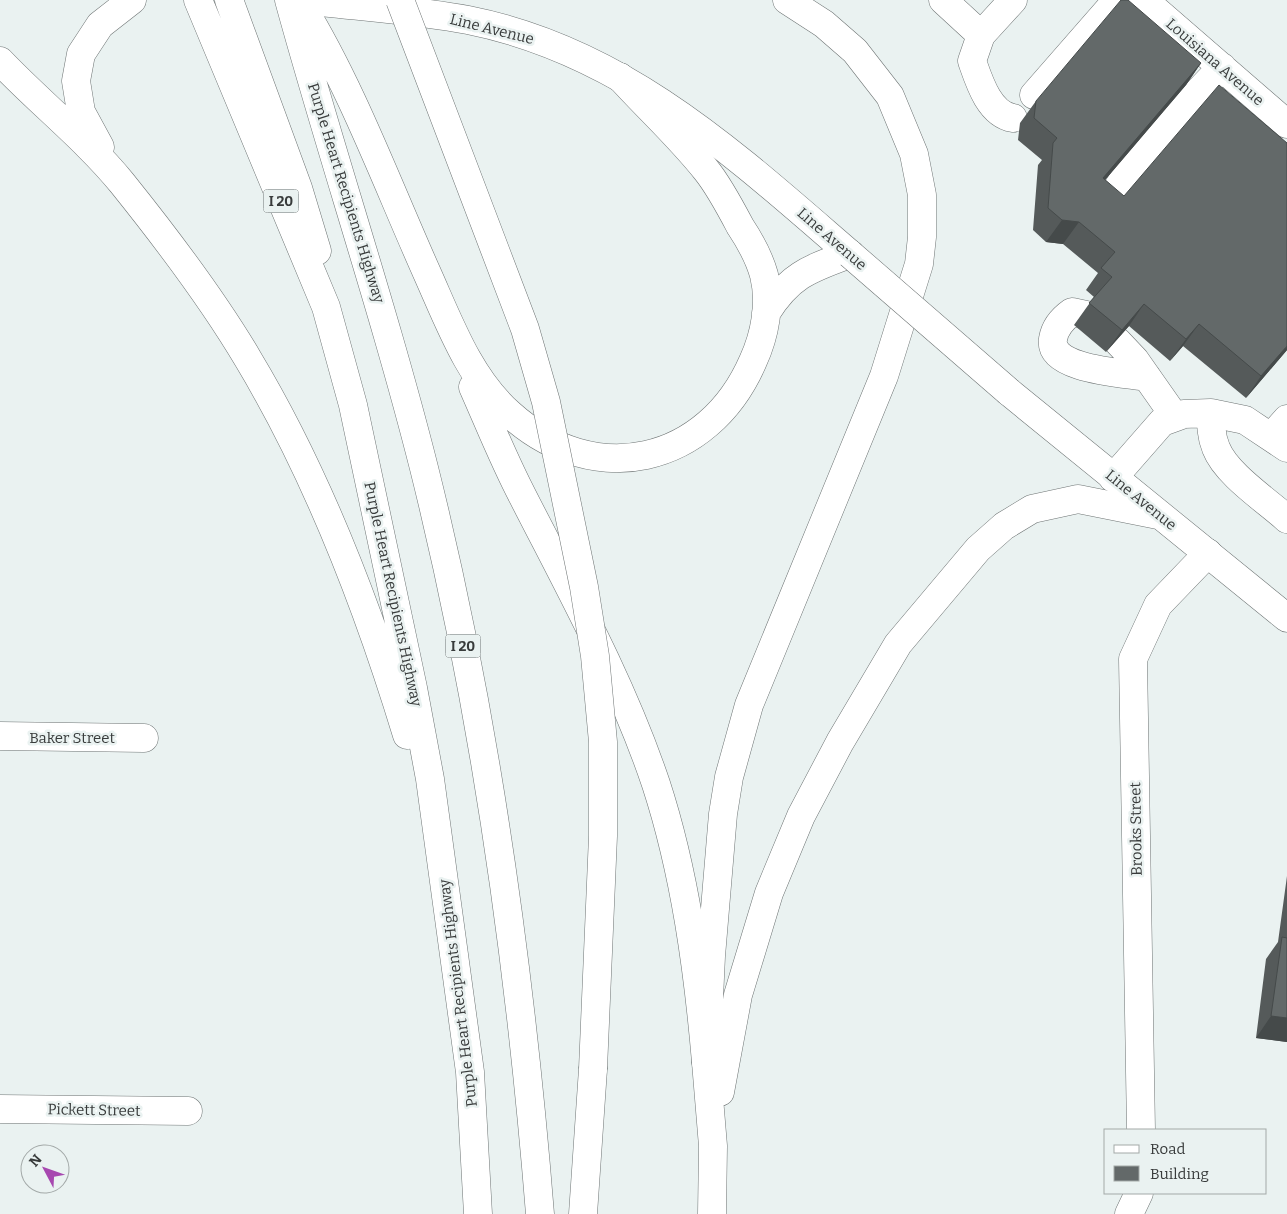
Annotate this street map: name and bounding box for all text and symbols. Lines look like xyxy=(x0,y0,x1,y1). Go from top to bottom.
street label: Line Avenue xyxy=(448,10,536,48)
street label: Louisiana Avenue xyxy=(1162,15,1268,109)
street label: Purple Heart Recipients Highway xyxy=(304,81,388,305)
road number: I 20 xyxy=(264,190,298,212)
street label: Line Avenue xyxy=(794,204,870,274)
street label: Line Avenue xyxy=(1102,466,1180,534)
street label: Purple Heart Recipients Highway xyxy=(360,480,426,708)
road number: I 20 xyxy=(446,634,480,658)
street label: Baker Street xyxy=(29,729,115,747)
street label: Brooks Street xyxy=(1126,782,1146,876)
street label: Purple Heart Recipients Highway xyxy=(435,878,481,1108)
street label: Pickett Street xyxy=(47,1100,141,1120)
legend xyxy=(1104,1129,1267,1194)
text: Road xyxy=(1150,1140,1185,1158)
north arrow xyxy=(20,1144,70,1194)
text: N xyxy=(26,1151,46,1170)
text: Building xyxy=(1150,1165,1209,1183)

